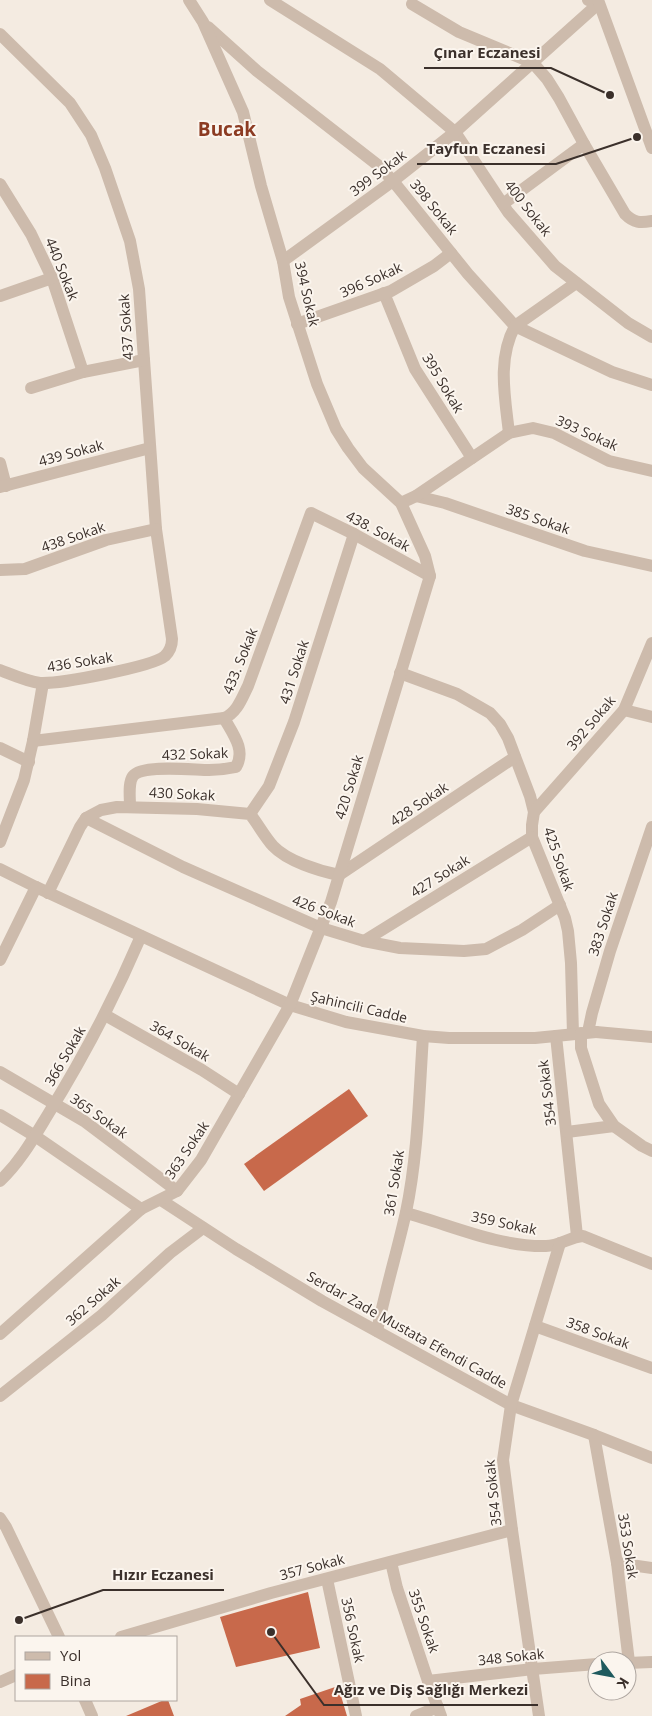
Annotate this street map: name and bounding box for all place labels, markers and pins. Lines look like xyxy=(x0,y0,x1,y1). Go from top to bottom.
callout: Çınar Eczanesi xyxy=(424,38,551,68)
callout: Tayfun Eczanesi xyxy=(417,134,556,164)
callout: Hızır Eczanesi xyxy=(103,1560,224,1590)
callout: Ağız ve Diş Sağlığı Merkezi xyxy=(324,1675,538,1705)

